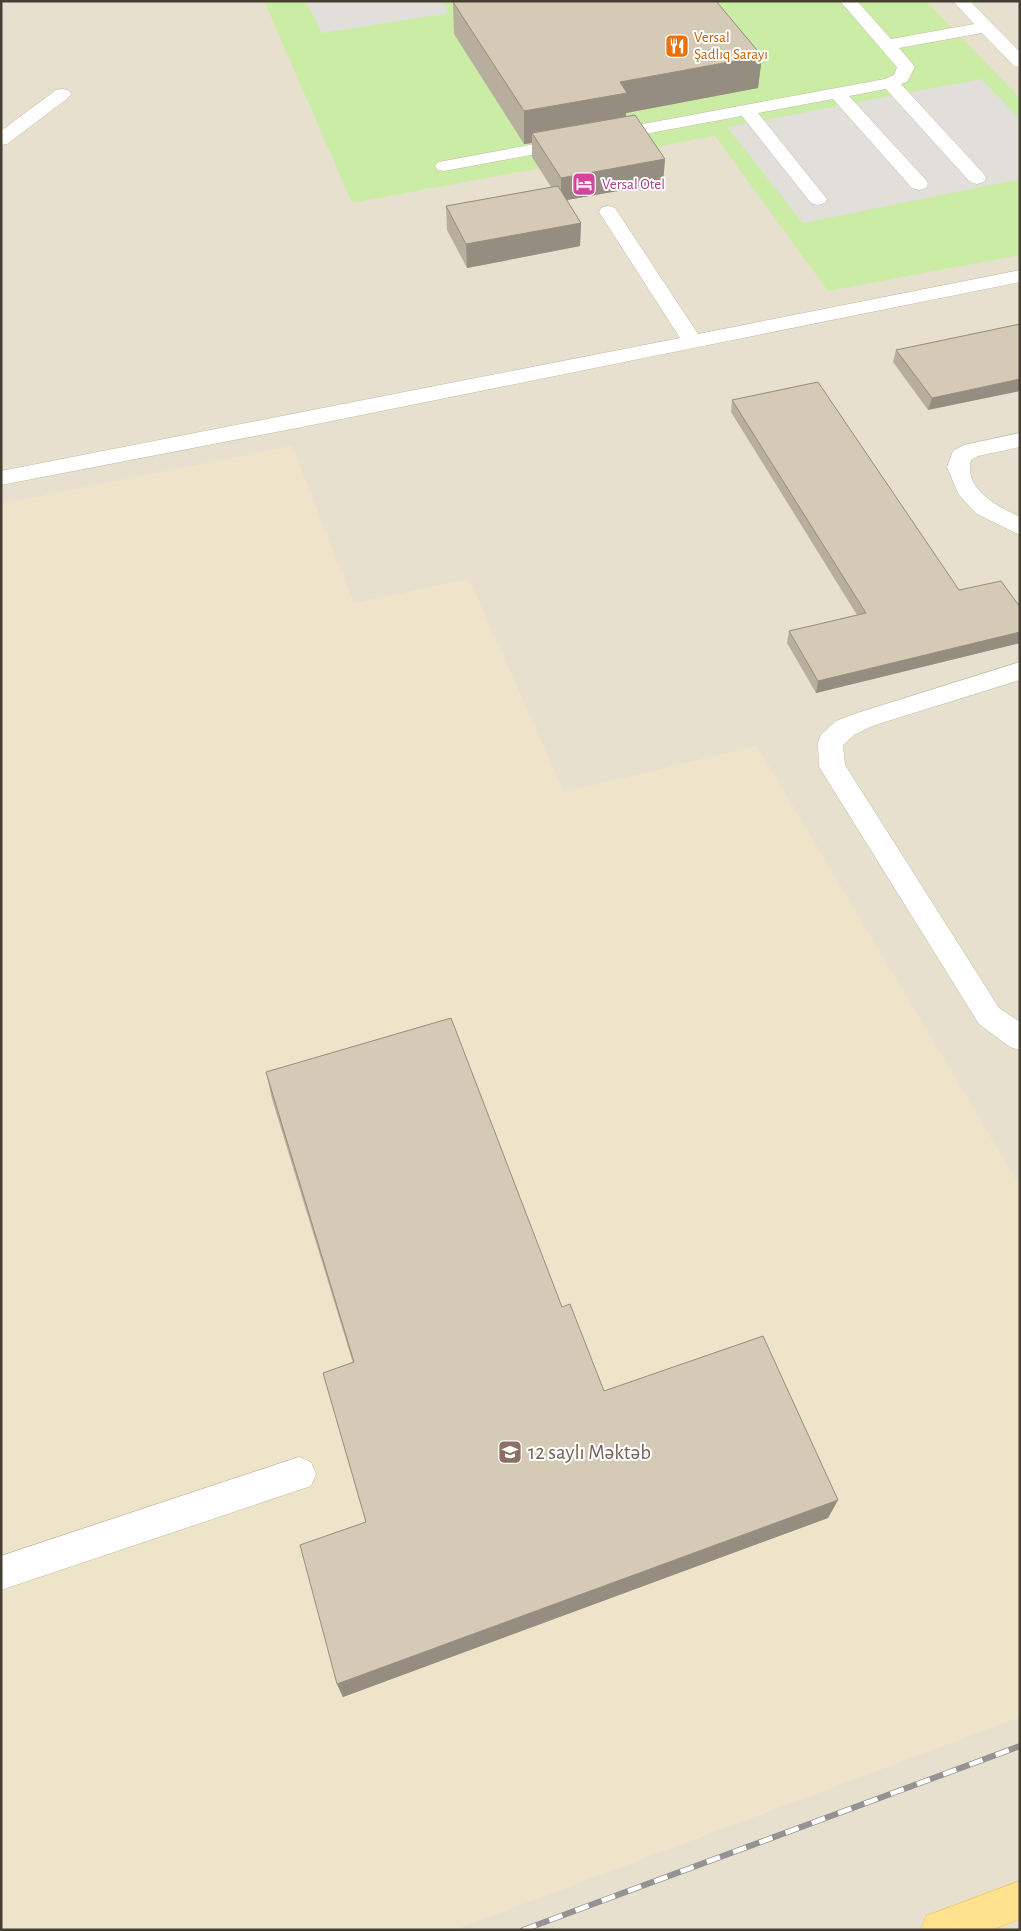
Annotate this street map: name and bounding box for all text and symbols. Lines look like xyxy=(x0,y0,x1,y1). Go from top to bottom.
place label: Versal Şadlıq Sarayı xyxy=(694,30,768,62)
restaurant icon: Versal Şadlıq Sarayı xyxy=(664,33,690,59)
hotel icon: Versal Otel xyxy=(571,171,597,197)
place label: Versal Otel xyxy=(602,177,665,192)
school or university icon: 12 saylı Məktəb xyxy=(497,1439,523,1465)
place label: 12 saylı Məktəb xyxy=(528,1442,651,1463)

